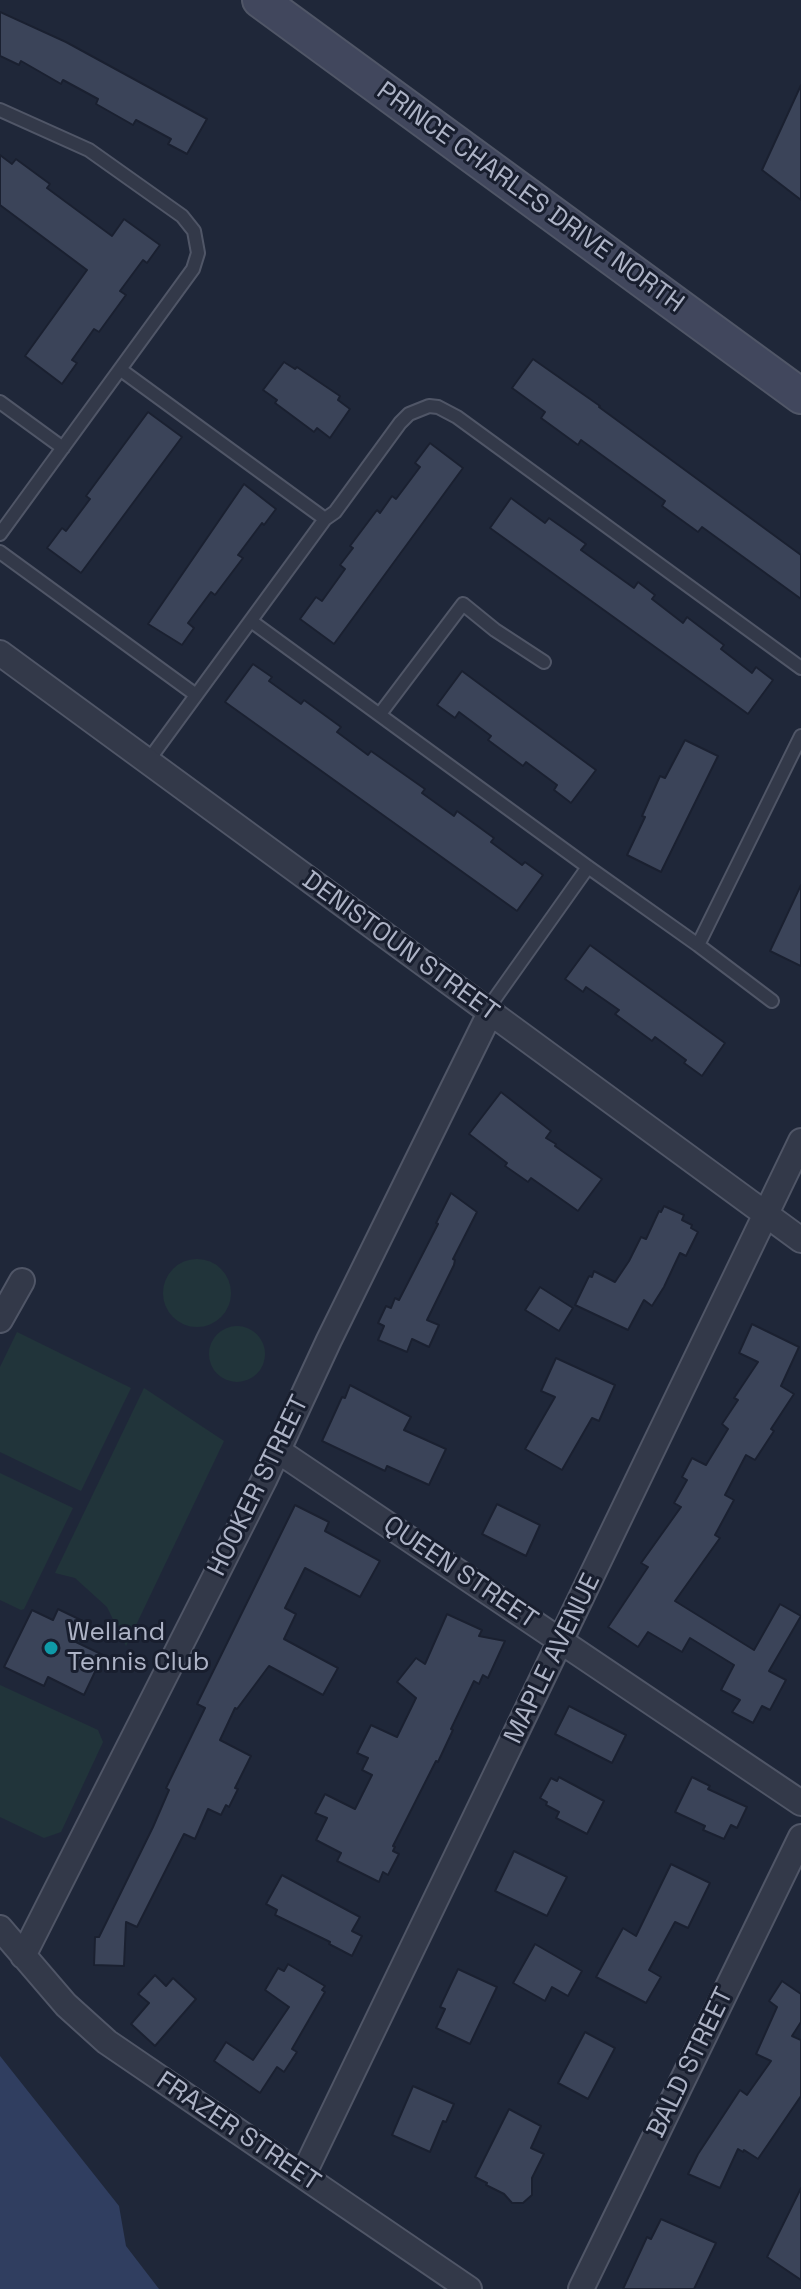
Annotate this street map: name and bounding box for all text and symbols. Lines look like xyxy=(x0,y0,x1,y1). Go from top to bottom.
street label: PRINCE CHARLES DRIVE NORTH xyxy=(370,76,690,320)
street label: DENISTOUN STREET xyxy=(296,865,504,1029)
street label: HOOKER STREET xyxy=(202,1391,316,1581)
street label: QUEEN STREET xyxy=(377,1510,543,1636)
street label: MAPLE AVENUE xyxy=(498,1569,608,1749)
place label: Welland Tennis Club xyxy=(67,1617,209,1678)
marker: Welland Tennis Club xyxy=(42,1639,60,1657)
street label: BALD STREET xyxy=(641,1983,741,2143)
street label: FRAZER STREET xyxy=(150,2066,326,2198)

